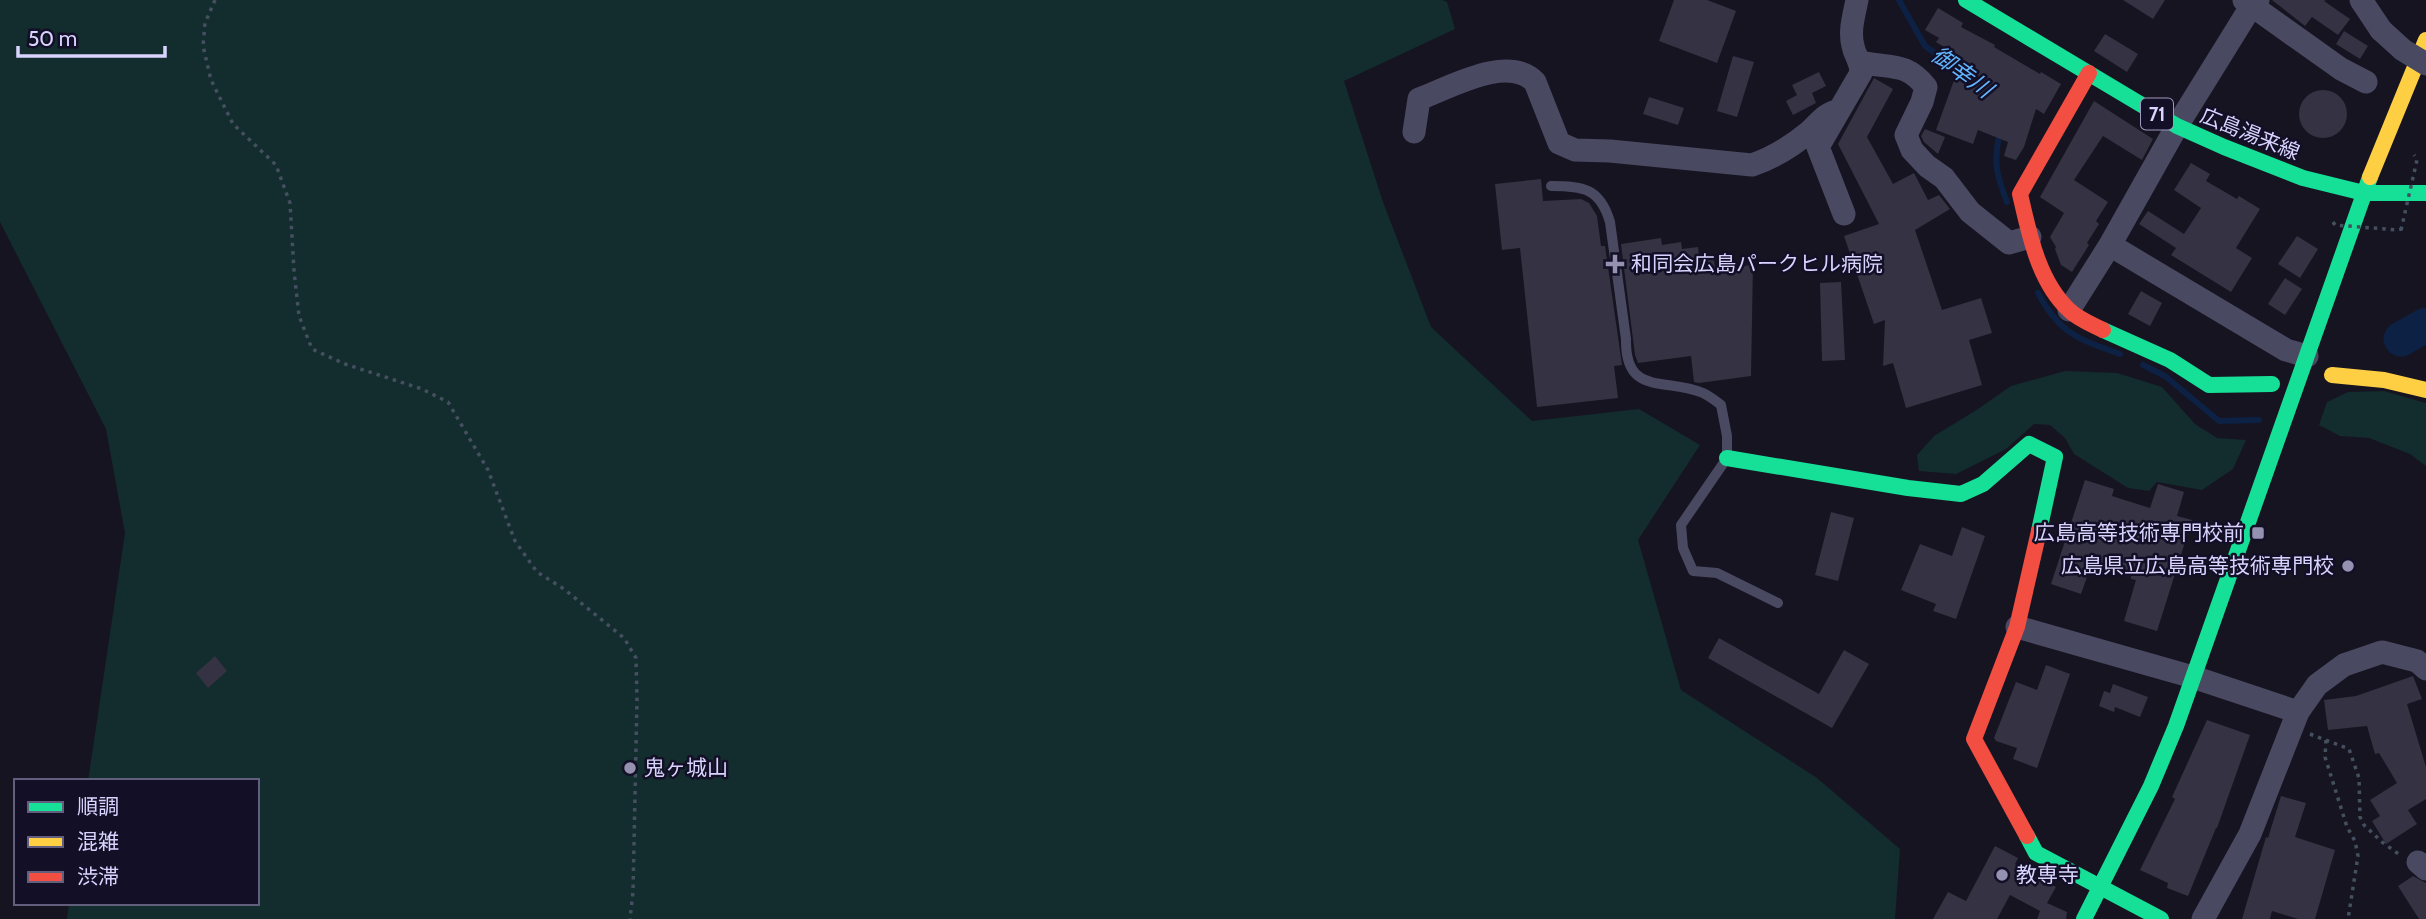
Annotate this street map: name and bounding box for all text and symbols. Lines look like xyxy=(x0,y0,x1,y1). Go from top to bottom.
scale bar xyxy=(18,14,164,58)
text: 50 m xyxy=(28,26,77,51)
water label: 御幸川 xyxy=(1926,40,2001,105)
road number: 71 xyxy=(2141,98,2173,130)
street label: 広島湯来線 xyxy=(2197,102,2304,165)
place label: 和同会広島パークヒル病院 xyxy=(1631,251,1883,276)
marker: 和同会広島パークヒル病院 xyxy=(1605,254,1625,274)
place label: 広島高等技術専門校前 xyxy=(2034,520,2244,545)
marker: 広島高等技術専門校前 xyxy=(2250,525,2266,541)
place label: 広島県立広島高等技術専門校 xyxy=(2061,553,2334,578)
marker: 広島県立広島高等技術専門校 xyxy=(2340,558,2356,574)
place label: 鬼ヶ城山 xyxy=(644,755,728,780)
marker: 鬼ヶ城山 xyxy=(622,760,638,776)
legend xyxy=(14,779,259,905)
text: 順調 xyxy=(77,794,119,819)
text: 混雑 xyxy=(77,829,119,854)
place label: 教専寺 xyxy=(2016,862,2079,887)
text: 渋滞 xyxy=(77,864,119,889)
marker: 教専寺 xyxy=(1994,867,2010,883)

